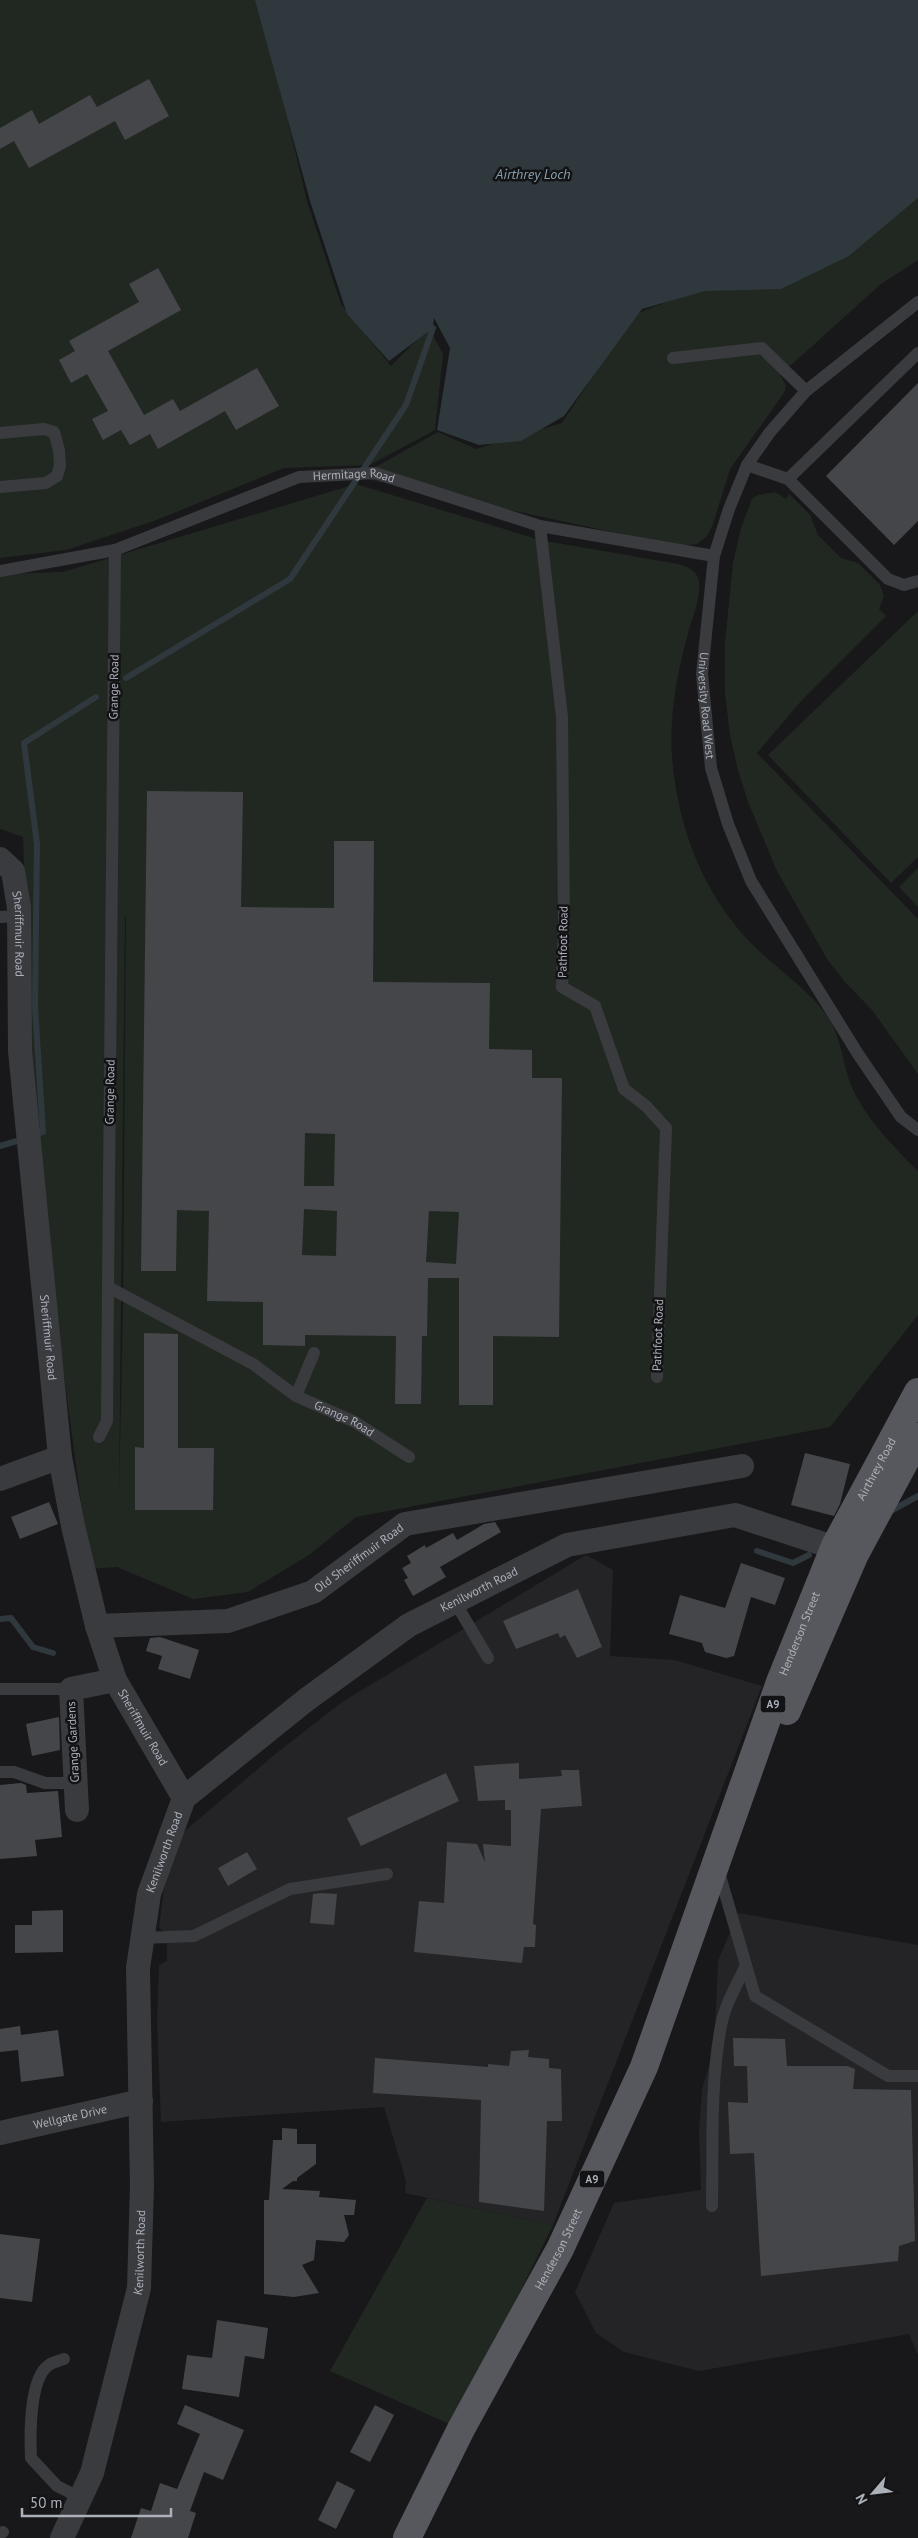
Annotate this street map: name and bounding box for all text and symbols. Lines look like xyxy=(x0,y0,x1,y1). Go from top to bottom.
water label: Airthrey Loch xyxy=(494,165,571,183)
street label: Hermitage Road xyxy=(312,465,397,486)
street label: University Road West xyxy=(695,651,718,760)
street label: Grange Road xyxy=(105,654,122,720)
street label: Sheriffmuir Road xyxy=(9,890,27,977)
street label: Pathfoot Road xyxy=(554,906,571,978)
street label: Grange Road xyxy=(101,1059,118,1125)
street label: Sheriffmuir Road xyxy=(37,1294,60,1381)
street label: Pathfoot Road xyxy=(649,1299,666,1371)
street label: Grange Road xyxy=(312,1397,377,1439)
street label: Airthrey Road xyxy=(853,1435,899,1503)
street label: Old Sheriffmuir Road xyxy=(311,1520,406,1596)
street label: Kenilworth Road xyxy=(438,1563,520,1615)
street label: Henderson Street xyxy=(775,1589,823,1678)
street label: Sheriffmuir Road xyxy=(115,1686,171,1768)
road number: A9 xyxy=(760,1696,786,1712)
street label: Grange Gardens xyxy=(63,1701,82,1783)
street label: Kenilworth Road xyxy=(142,1809,185,1894)
street label: Wellgate Drive xyxy=(32,2101,108,2132)
road number: A9 xyxy=(580,2170,604,2188)
street label: Henderson Street xyxy=(531,2206,585,2292)
street label: Kenilworth Road xyxy=(130,2210,148,2297)
north arrow xyxy=(848,2468,898,2518)
scale bar xyxy=(22,2486,171,2518)
text: N xyxy=(851,2491,872,2507)
text: 50 m xyxy=(30,2493,63,2512)

